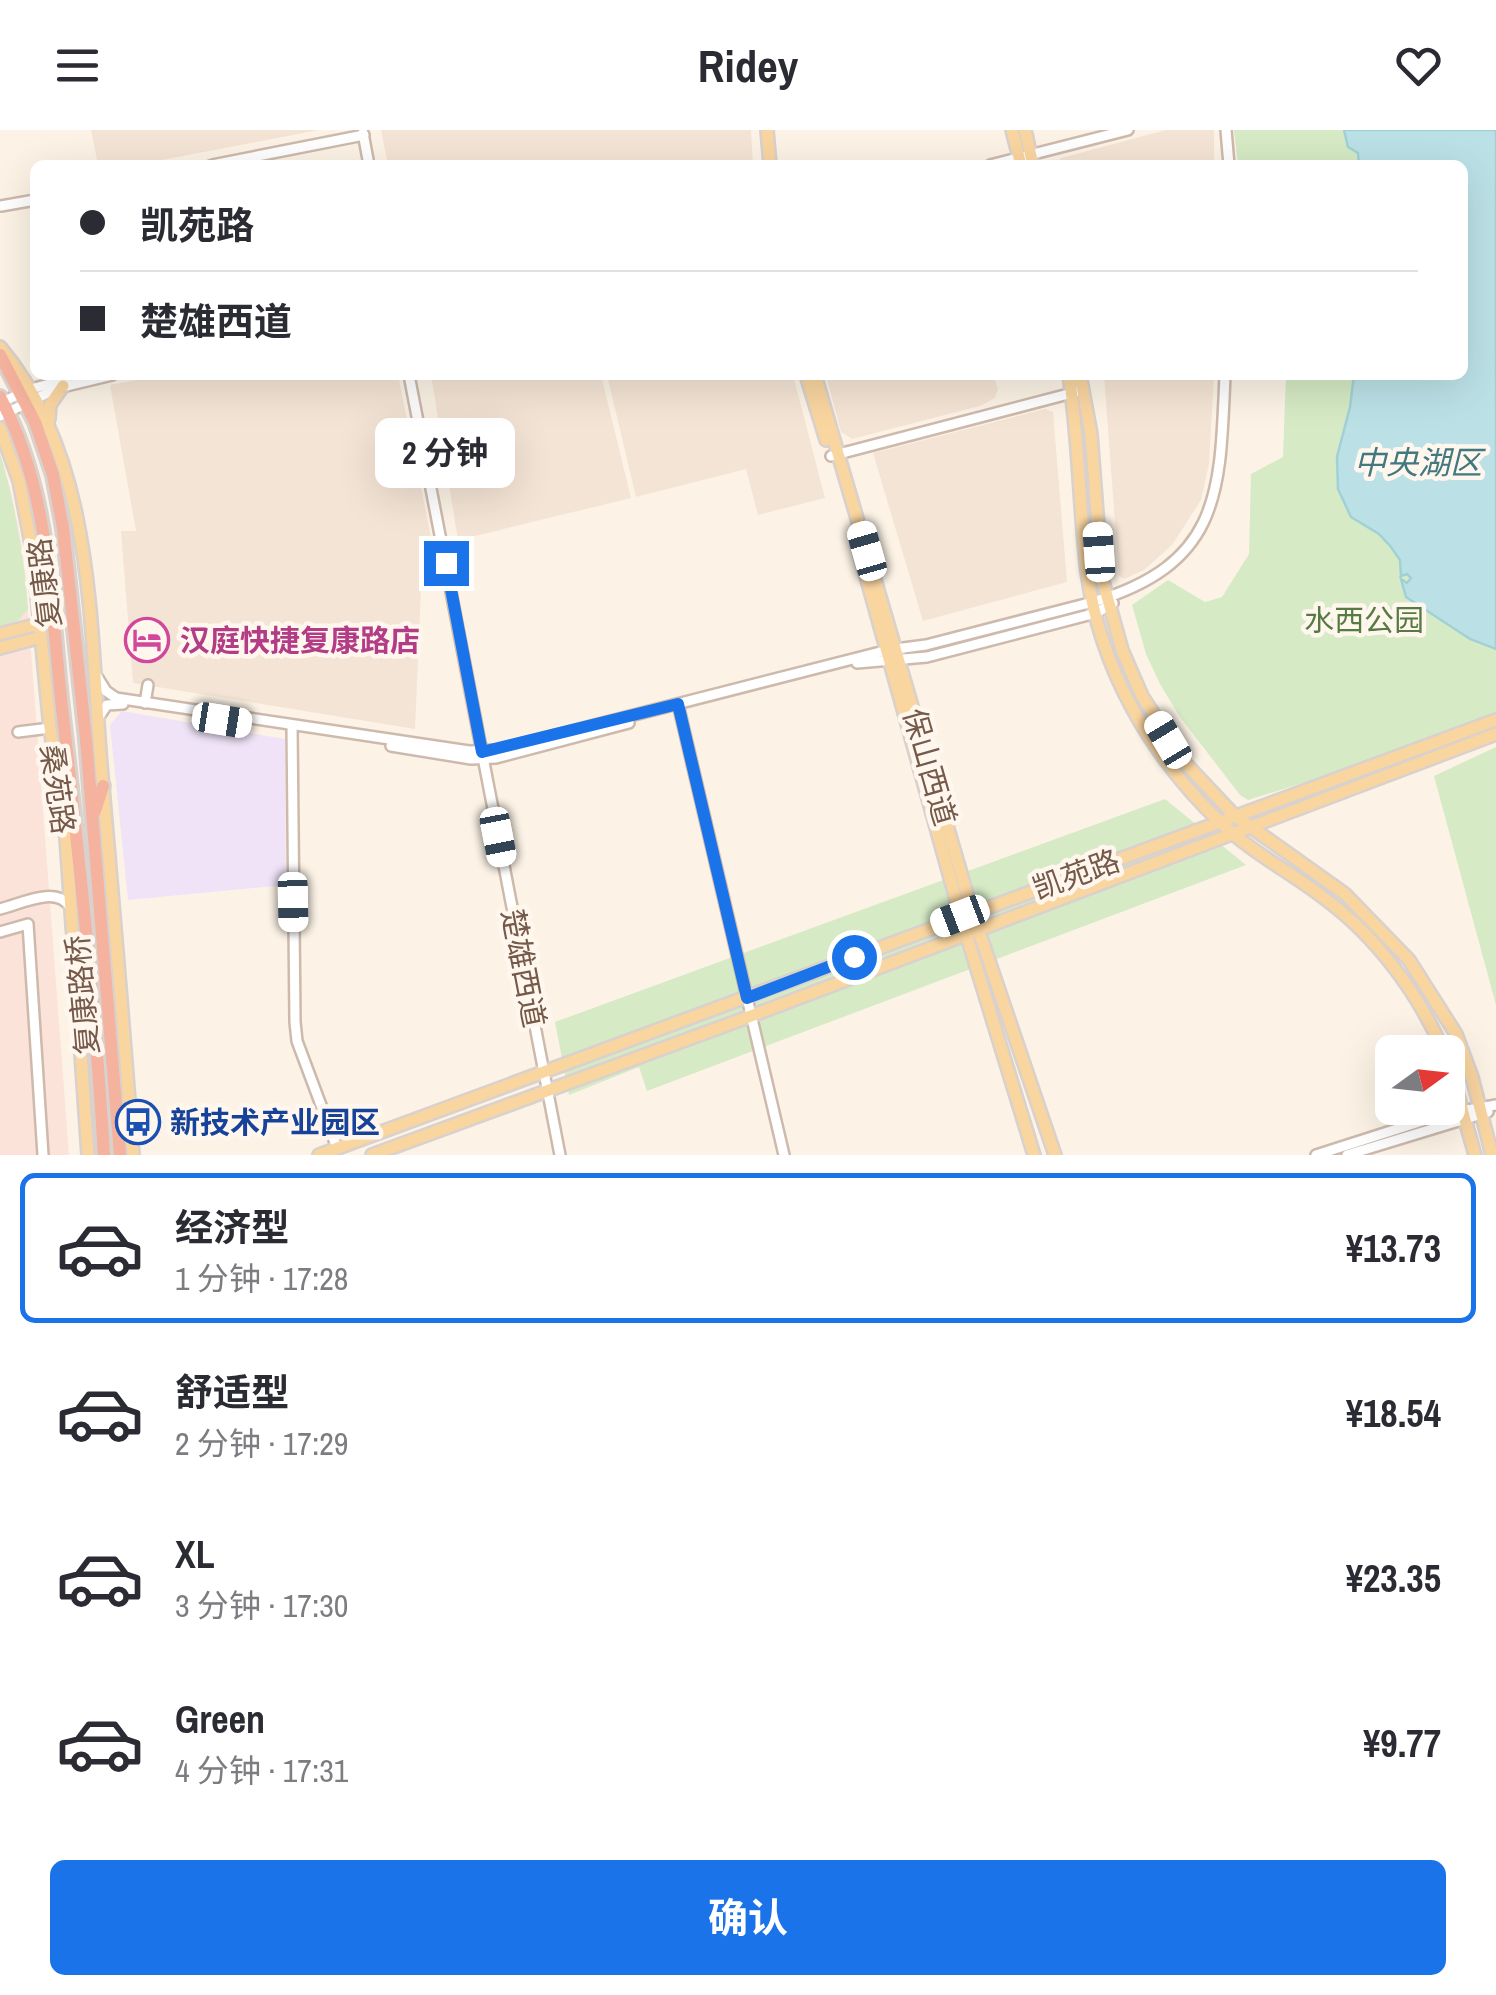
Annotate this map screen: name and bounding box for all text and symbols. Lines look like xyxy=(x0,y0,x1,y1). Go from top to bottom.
text: Ridey xyxy=(698,35,798,96)
icon: menu xyxy=(50,38,105,93)
icon: heart xyxy=(1391,38,1446,93)
text: 凯苑路 xyxy=(140,200,254,251)
text: 楚雄西道 xyxy=(140,296,292,347)
callout: 2 分钟 xyxy=(376,418,516,488)
text: 2 分钟 xyxy=(402,431,488,474)
water label: 中央湖区 xyxy=(1354,441,1486,484)
car xyxy=(844,518,890,584)
car xyxy=(1082,521,1116,583)
street label: 复康路 xyxy=(19,536,69,630)
route end xyxy=(424,541,469,586)
park label: 水西公园 xyxy=(1304,600,1424,640)
hotel icon: 汉庭快捷复康路店 xyxy=(124,617,170,663)
place label: 汉庭快捷复康路店 xyxy=(180,620,420,660)
car xyxy=(190,700,254,740)
street label: 保山西道 xyxy=(894,704,966,830)
car xyxy=(1140,707,1196,773)
street label: 桑苑路 xyxy=(32,742,84,836)
car xyxy=(478,805,518,869)
street label: 凯苑路 xyxy=(1027,840,1125,908)
car xyxy=(277,872,309,932)
car xyxy=(927,891,993,941)
street label: 楚雄西道 xyxy=(493,905,555,1031)
street label: 复康路桥 xyxy=(57,933,107,1057)
route start xyxy=(832,935,877,980)
north arrow xyxy=(1375,1035,1465,1125)
map controls xyxy=(1375,1035,1465,1125)
bus stop icon: 新技术产业园区 xyxy=(115,1099,161,1145)
place label: 新技术产业园区 xyxy=(170,1102,380,1142)
text: 经济型 xyxy=(175,1202,289,1253)
icon: car xyxy=(55,1203,145,1293)
text: ¥13.73 xyxy=(1346,1223,1441,1274)
text: 1 分钟 · 17:28 xyxy=(175,1257,348,1300)
text: 舒适型 xyxy=(175,1367,289,1418)
icon: car xyxy=(55,1368,145,1458)
text: ¥18.54 xyxy=(1346,1388,1441,1439)
text: 2 分钟 · 17:29 xyxy=(175,1422,348,1465)
text: XL xyxy=(175,1529,215,1580)
icon: car xyxy=(55,1533,145,1623)
text: ¥23.35 xyxy=(1346,1553,1441,1604)
text: 3 分钟 · 17:30 xyxy=(175,1584,348,1627)
text: Green xyxy=(175,1694,265,1745)
icon: car xyxy=(55,1698,145,1788)
text: ¥9.77 xyxy=(1363,1718,1441,1769)
text: 4 分钟 · 17:31 xyxy=(175,1749,348,1792)
button: 确认 xyxy=(50,1860,1446,1975)

